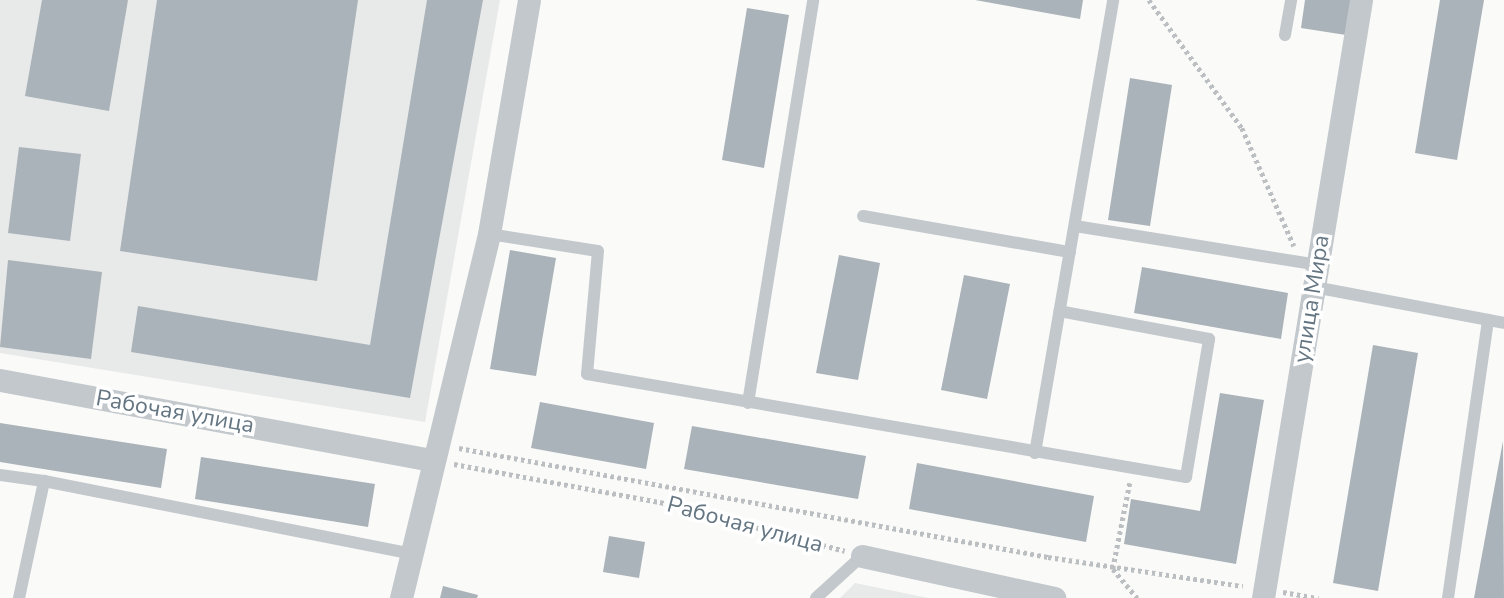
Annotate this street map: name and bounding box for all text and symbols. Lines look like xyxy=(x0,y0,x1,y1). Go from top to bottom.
street label: улица Мира xyxy=(1288,233,1336,365)
street label: Рабочая улица xyxy=(94,384,256,440)
street label: Рабочая улица xyxy=(664,491,826,559)

